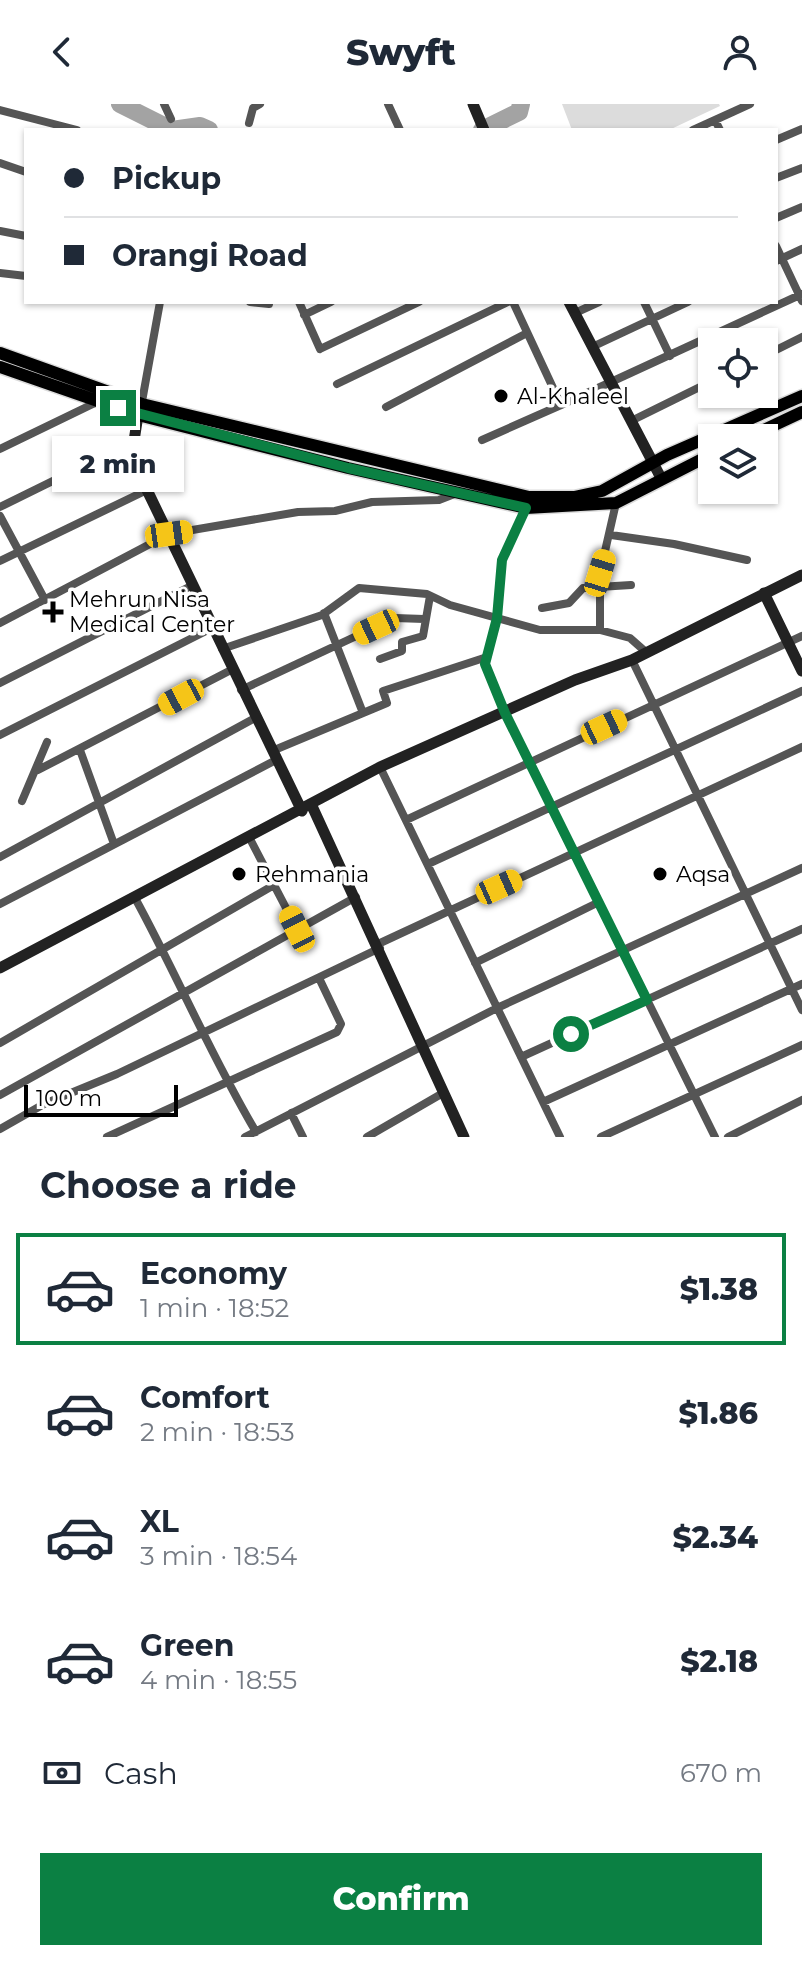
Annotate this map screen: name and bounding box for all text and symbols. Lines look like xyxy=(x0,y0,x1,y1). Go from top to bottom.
icon: back xyxy=(40,30,84,74)
text: Swyft xyxy=(346,30,456,74)
icon: person xyxy=(718,30,762,74)
text: Pickup xyxy=(112,160,221,197)
text: Orangi Road xyxy=(112,237,308,274)
map controls xyxy=(698,328,778,504)
button: locate xyxy=(698,328,778,408)
place label: Al-Khaleel xyxy=(517,383,629,410)
marker: Al-Khaleel xyxy=(492,387,510,405)
route end xyxy=(100,390,136,426)
button: layers xyxy=(698,424,778,504)
callout: 2 min xyxy=(52,436,184,492)
text: 2 min xyxy=(80,448,156,480)
car xyxy=(144,519,194,549)
car xyxy=(582,547,618,599)
place label: Mehrun Nisa Medical Center xyxy=(69,586,235,638)
marker: Mehrun Nisa Medical Center xyxy=(44,603,62,621)
car xyxy=(349,606,403,648)
car xyxy=(154,675,208,719)
car xyxy=(577,706,631,748)
place label: Rehmania xyxy=(255,861,369,888)
place label: Aqsa xyxy=(676,861,730,888)
marker: Rehmania xyxy=(230,865,248,883)
marker: Aqsa xyxy=(651,865,669,883)
car xyxy=(472,866,526,908)
car xyxy=(275,902,319,956)
route start xyxy=(553,1016,589,1052)
scale bar xyxy=(24,1081,178,1117)
text: 100 m xyxy=(36,1085,102,1112)
text: Choose a ride xyxy=(40,1163,297,1207)
icon: car xyxy=(44,1253,116,1325)
text: Economy xyxy=(140,1255,287,1292)
text: $1.38 xyxy=(680,1271,758,1308)
text: 1 min · 18:52 xyxy=(140,1292,289,1324)
icon: car xyxy=(44,1377,116,1449)
text: Comfort xyxy=(140,1379,270,1416)
text: $1.86 xyxy=(678,1395,758,1432)
text: 2 min · 18:53 xyxy=(140,1416,295,1448)
icon: car xyxy=(44,1501,116,1573)
text: XL xyxy=(140,1503,179,1540)
text: $2.34 xyxy=(672,1519,758,1556)
text: 3 min · 18:54 xyxy=(140,1540,297,1572)
icon: car xyxy=(44,1625,116,1697)
text: Green xyxy=(140,1627,234,1664)
text: $2.18 xyxy=(680,1643,758,1680)
text: 4 min · 18:55 xyxy=(140,1664,297,1696)
icon: cash xyxy=(40,1751,84,1795)
text: Cash xyxy=(104,1755,178,1792)
text: 670 m xyxy=(680,1757,762,1789)
button: Confirm xyxy=(40,1853,762,1945)

